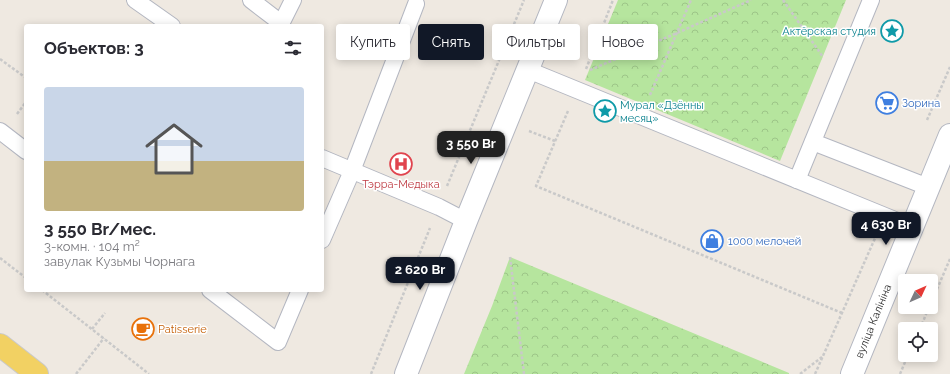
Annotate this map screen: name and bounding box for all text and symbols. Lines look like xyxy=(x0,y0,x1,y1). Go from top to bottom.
place icon: Актёрская студия xyxy=(879,18,905,44)
chip: Купить xyxy=(336,24,410,60)
chip: Снять xyxy=(418,24,484,60)
chip: Фильтры xyxy=(492,24,580,60)
chip: Новое xyxy=(588,24,658,60)
place label: Актёрская студия xyxy=(782,25,876,38)
icon: filters xyxy=(282,37,304,59)
text: Объектов: 3 xyxy=(44,38,144,58)
supermarket icon: Зорина xyxy=(874,90,900,116)
place label: Зорина xyxy=(902,97,940,110)
place icon: Мурал «Дзённы месяц» xyxy=(592,98,618,124)
place label: Мурал «Дзённы месяц» xyxy=(620,99,704,125)
icon: home xyxy=(138,113,210,185)
pin: 3 550 Br xyxy=(430,131,512,165)
text: 3 550 Br xyxy=(446,136,496,151)
hospital icon: Тэрра-Медыка xyxy=(388,151,414,177)
place label: Тэрра-Медыка xyxy=(362,178,440,191)
pin: 4 630 Br xyxy=(845,212,927,246)
text: 4 630 Br xyxy=(861,217,911,232)
text: 3 550 Br/мес. xyxy=(44,219,156,239)
shop icon: 1000 мелочей xyxy=(699,228,725,254)
place label: 1000 мелочей xyxy=(728,235,801,248)
text: 3-комн. · 104 m² xyxy=(44,239,140,254)
text: завулак Кузьмы Чорнага xyxy=(44,254,195,269)
pin: 2 620 Br xyxy=(379,257,461,291)
text: 2 620 Br xyxy=(395,262,445,277)
north arrow xyxy=(898,274,938,314)
map controls xyxy=(898,274,938,362)
street label: вуліца Калініна xyxy=(853,282,894,360)
cafe icon: Patisserie xyxy=(130,316,156,342)
button: locate xyxy=(898,322,938,362)
place label: Patisserie xyxy=(158,323,207,336)

